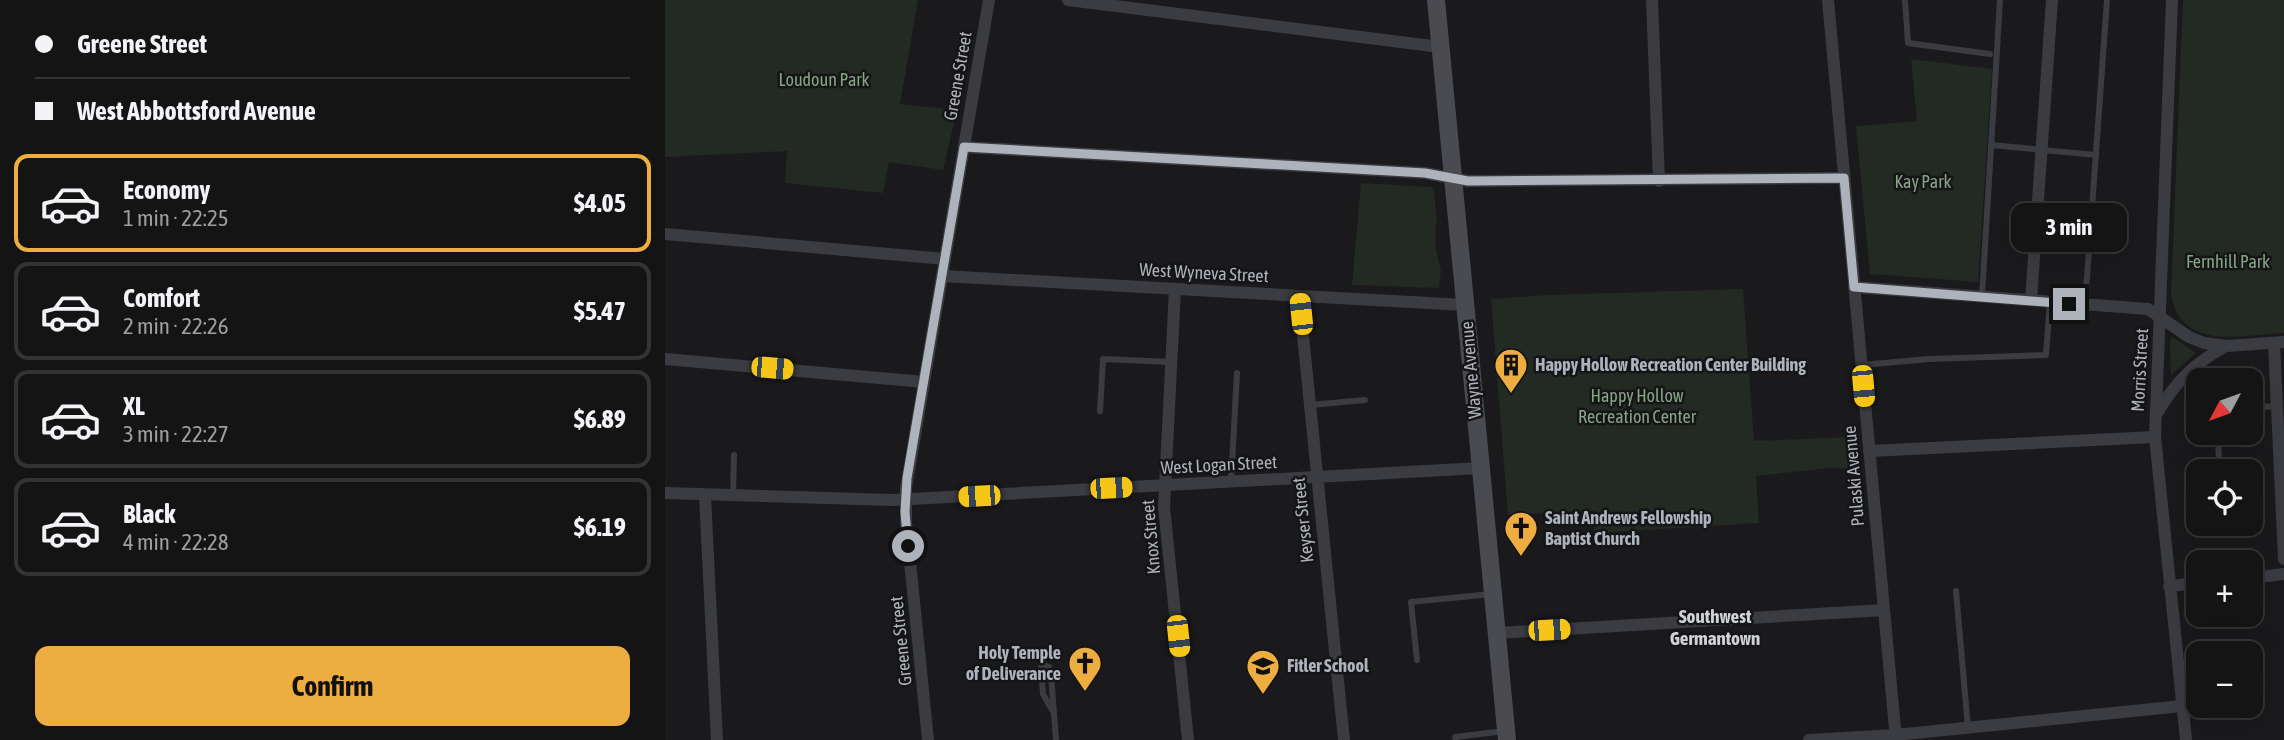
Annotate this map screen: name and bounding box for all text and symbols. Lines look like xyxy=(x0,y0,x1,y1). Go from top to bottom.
text: Greene Street xyxy=(77,29,207,59)
street label: Greene Street xyxy=(939,30,976,122)
park label: Loudoun Park xyxy=(778,69,870,90)
text: West Abbottsford Avenue xyxy=(77,96,316,126)
park label: Kay Park xyxy=(1895,171,1951,192)
icon: car xyxy=(39,172,102,235)
text: Economy xyxy=(123,175,210,205)
text: $4.05 xyxy=(574,188,626,218)
callout: 3 min xyxy=(2011,202,2127,252)
text: 1 min · 22:25 xyxy=(123,205,229,231)
text: 3 min xyxy=(2046,214,2092,240)
park label: Fernhill Park xyxy=(2186,251,2270,272)
street label: West Wyneva Street xyxy=(1139,259,1269,286)
icon: car xyxy=(39,280,102,343)
text: Comfort xyxy=(123,283,200,313)
route end xyxy=(2053,288,2085,320)
car xyxy=(1289,292,1314,336)
text: $5.47 xyxy=(574,296,626,326)
text: 2 min · 22:26 xyxy=(123,313,229,339)
street label: Wayne Avenue xyxy=(1456,321,1485,420)
street label: Morris Street xyxy=(2127,328,2152,412)
building icon: Happy Hollow Recreation Center Building xyxy=(1492,346,1530,395)
place label: Happy Hollow Recreation Center Building xyxy=(1535,354,1806,375)
car xyxy=(751,356,794,380)
car xyxy=(1851,364,1876,408)
north arrow xyxy=(2186,368,2263,444)
map controls xyxy=(2186,368,2263,718)
park label: Happy Hollow Recreation Center xyxy=(1578,385,1697,427)
icon: car xyxy=(39,388,102,451)
text: XL xyxy=(123,391,145,421)
text: $6.89 xyxy=(574,404,626,434)
text: 3 min · 22:27 xyxy=(123,421,229,447)
street label: Pulaski Avenue xyxy=(1839,425,1868,527)
street label: West Logan Street xyxy=(1160,451,1278,478)
button: locate xyxy=(2186,459,2263,536)
car xyxy=(1090,476,1133,500)
street label: Keyser Street xyxy=(1288,476,1317,564)
car xyxy=(958,484,1001,508)
icon: car xyxy=(39,496,102,559)
text: Black xyxy=(123,499,175,529)
street label: Knox Street xyxy=(1137,499,1164,575)
place label: Saint Andrews Fellowship Baptist Church xyxy=(1545,507,1712,549)
church icon: Saint Andrews Fellowship Baptist Church xyxy=(1502,509,1540,558)
text: $6.19 xyxy=(574,512,626,542)
text: 4 min · 22:28 xyxy=(123,529,229,555)
route start xyxy=(892,530,924,562)
button: + xyxy=(2186,550,2263,627)
street label: Greene Street xyxy=(885,595,916,687)
district label: Southwest Germantown xyxy=(1670,605,1760,649)
car xyxy=(1166,614,1191,658)
car xyxy=(1528,618,1571,642)
button: − xyxy=(2186,641,2263,718)
place label: Holy Temple of Deliverance xyxy=(966,642,1061,684)
church icon: Holy Temple of Deliverance xyxy=(1066,644,1104,693)
button: Confirm xyxy=(35,646,630,726)
school or university icon: Fitler School xyxy=(1244,647,1282,696)
place label: Fitler School xyxy=(1287,655,1369,676)

